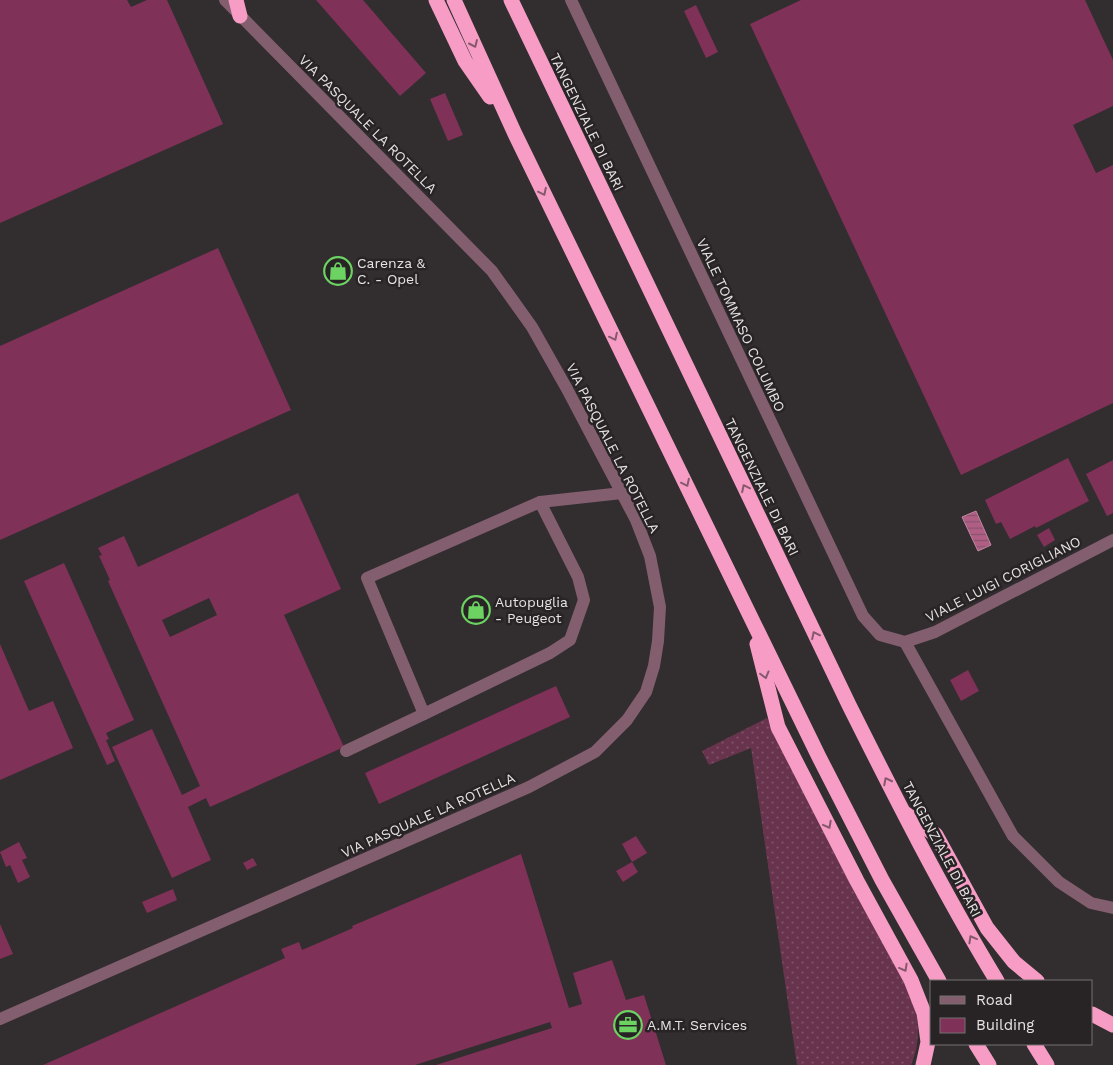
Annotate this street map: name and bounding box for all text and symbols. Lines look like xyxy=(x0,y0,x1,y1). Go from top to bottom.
one-way arrow xyxy=(467,39,478,48)
street label: TANGENZIALE DI BARI xyxy=(547,51,627,193)
street label: VIA PASQUALE LA ROTELLA xyxy=(296,52,440,196)
one-way arrow xyxy=(537,186,547,195)
street label: VIALE TOMMASO COLUMBO xyxy=(694,236,788,414)
place label: Carenza & C. - Opel xyxy=(357,255,426,287)
shop icon: Carenza & C. - Opel xyxy=(323,256,353,286)
one-way arrow xyxy=(608,332,618,341)
street label: VIA PASQUALE LA ROTELLA xyxy=(563,360,663,536)
street label: TANGENZIALE DI BARI xyxy=(722,416,802,558)
one-way arrow xyxy=(680,478,690,487)
one-way arrow xyxy=(741,484,751,493)
street label: VIALE LUIGI CORIGLIANO xyxy=(923,533,1083,625)
place label: Autopuglia - Peugeot xyxy=(495,594,568,626)
shop icon: Autopuglia - Peugeot xyxy=(461,595,491,625)
one-way arrow xyxy=(811,631,821,640)
one-way arrow xyxy=(759,671,770,680)
street label: VIA PASQUALE LA ROTELLA xyxy=(339,769,517,861)
one-way arrow xyxy=(883,777,893,786)
street label: TANGENZIALE DI BARI xyxy=(899,779,985,919)
one-way arrow xyxy=(822,819,832,828)
one-way arrow xyxy=(968,936,978,945)
one-way arrow xyxy=(898,962,908,971)
legend xyxy=(930,980,1093,1045)
text: Road xyxy=(976,991,1013,1009)
office icon: A.M.T. Services xyxy=(613,1010,643,1040)
text: Building xyxy=(976,1016,1034,1034)
place label: A.M.T. Services xyxy=(647,1017,747,1033)

